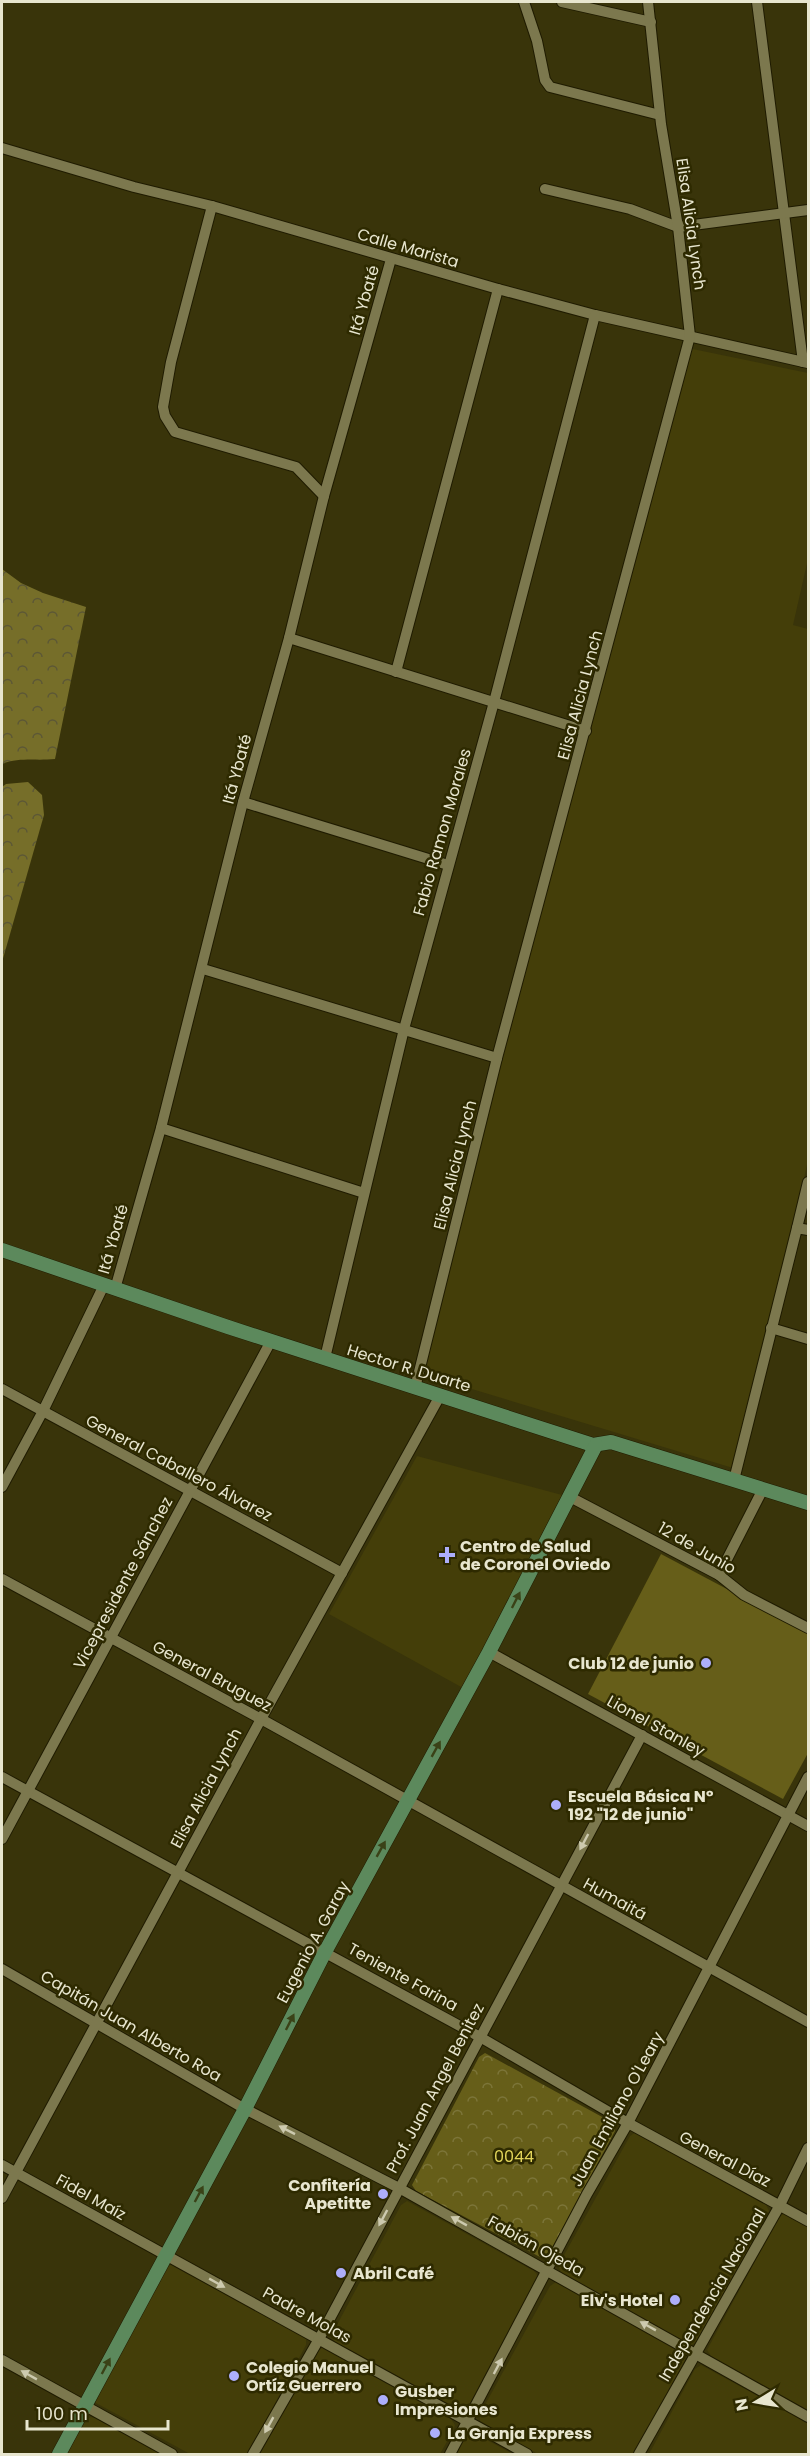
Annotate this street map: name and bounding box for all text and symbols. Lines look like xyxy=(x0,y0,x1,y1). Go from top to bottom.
street label: Elisa Alicia Lynch xyxy=(670,157,712,291)
street label: Calle Marista xyxy=(354,223,462,273)
street label: Itá Ybaté xyxy=(343,262,385,338)
street label: Elisa Alicia Lynch xyxy=(552,628,608,762)
street label: Itá Ybaté xyxy=(217,731,257,807)
street label: Fabio Ramon Morales xyxy=(407,746,477,918)
street label: Elisa Alicia Lynch xyxy=(428,1098,482,1232)
street label: Itá Ybaté xyxy=(92,1201,134,1277)
street label: Hector R. Duarte xyxy=(344,1338,474,1398)
street label: General Caballero Álvarez xyxy=(82,1409,276,1527)
street label: Vicepresidente Sánchez xyxy=(68,1493,178,1673)
street label: 12 de Junio xyxy=(654,1516,740,1580)
place label: Centro de Salud de Coronel Oviedo xyxy=(460,1535,611,1576)
marker: Centro de Salud de Coronel Oviedo xyxy=(438,1546,456,1564)
one-way arrow xyxy=(511,1591,521,1608)
street label: General Bruguez xyxy=(148,1635,276,1717)
place label: Club 12 de junio xyxy=(568,1652,694,1675)
marker: Club 12 de junio xyxy=(699,1656,713,1670)
street label: Lionel Stanley xyxy=(603,1690,709,1762)
street label: Elisa Alicia Lynch xyxy=(165,1724,247,1852)
one-way arrow xyxy=(431,1740,441,1757)
place label: Escuela Básica N° 192 "12 de junio" xyxy=(568,1785,714,1826)
marker: Escuela Básica N° 192 "12 de junio" xyxy=(549,1798,563,1812)
one-way arrow xyxy=(579,1834,589,1851)
one-way arrow xyxy=(376,1841,386,1858)
street label: Humaitá xyxy=(579,1872,651,1926)
street label: Eugenio A. Garay xyxy=(271,1877,355,2007)
street label: Teniente Farina xyxy=(344,1937,462,2017)
street label: Capitán Juan Alberto Roa xyxy=(36,1965,226,2087)
street label: Prof. Juan Angel Benitez xyxy=(380,1999,490,2177)
one-way arrow xyxy=(285,2013,294,2030)
street label: Juan Emiliano O'Leary xyxy=(565,2027,669,2191)
one-way arrow xyxy=(278,2125,295,2135)
street label: General Díaz xyxy=(675,2125,775,2193)
park label: 0044 xyxy=(494,2145,534,2168)
street label: Fidel Maíz xyxy=(52,2168,130,2226)
place label: Confitería Apetitte xyxy=(288,2174,371,2215)
one-way arrow xyxy=(194,2186,204,2203)
marker: Confitería Apetitte xyxy=(376,2187,390,2201)
street label: Independencia Nacional xyxy=(653,2204,771,2386)
one-way arrow xyxy=(378,2209,388,2226)
street label: Fabián Ojeda xyxy=(484,2210,588,2282)
one-way arrow xyxy=(450,2216,467,2226)
place label: Abril Café xyxy=(353,2262,434,2285)
marker: Abril Café xyxy=(334,2266,348,2280)
one-way arrow xyxy=(209,2278,226,2288)
street label: Padre Molas xyxy=(258,2281,356,2349)
place label: Elv's Hotel xyxy=(581,2289,663,2312)
marker: Elv's Hotel xyxy=(668,2293,682,2307)
one-way arrow xyxy=(639,2321,656,2331)
place label: Colegio Manuel Ortíz Guerrero xyxy=(246,2356,374,2397)
one-way arrow xyxy=(101,2357,111,2374)
one-way arrow xyxy=(493,2357,503,2374)
marker: Colegio Manuel Ortíz Guerrero xyxy=(227,2369,241,2383)
one-way arrow xyxy=(20,2370,37,2380)
north arrow xyxy=(726,2372,786,2432)
place label: Gusber Impresiones xyxy=(395,2380,498,2421)
scale bar xyxy=(27,2393,168,2431)
marker: Gusber Impresiones xyxy=(376,2393,390,2407)
text: N xyxy=(729,2397,754,2413)
text: 100 m xyxy=(36,2401,88,2426)
one-way arrow xyxy=(265,2417,275,2434)
place label: La Granja Express xyxy=(447,2422,592,2445)
marker: La Granja Express xyxy=(428,2426,442,2440)

